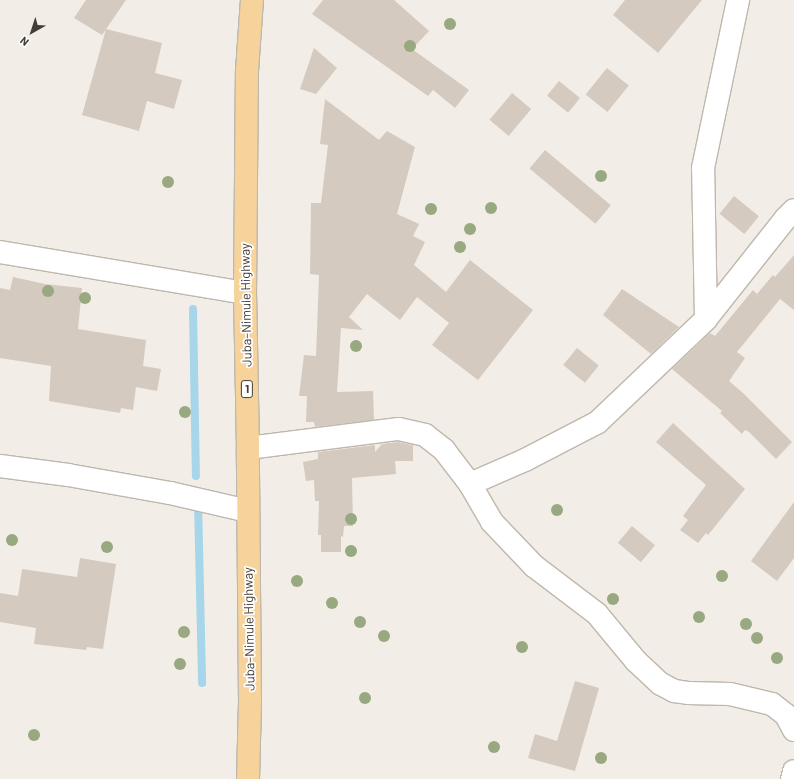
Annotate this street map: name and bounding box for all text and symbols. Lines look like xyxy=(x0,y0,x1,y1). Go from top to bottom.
north arrow xyxy=(12,12,52,52)
text: N xyxy=(17,34,31,49)
street label: Juba–Nimule Highway xyxy=(237,243,255,367)
road number: 1 xyxy=(240,379,254,399)
street label: Juba–Nimule Highway xyxy=(240,567,258,691)

